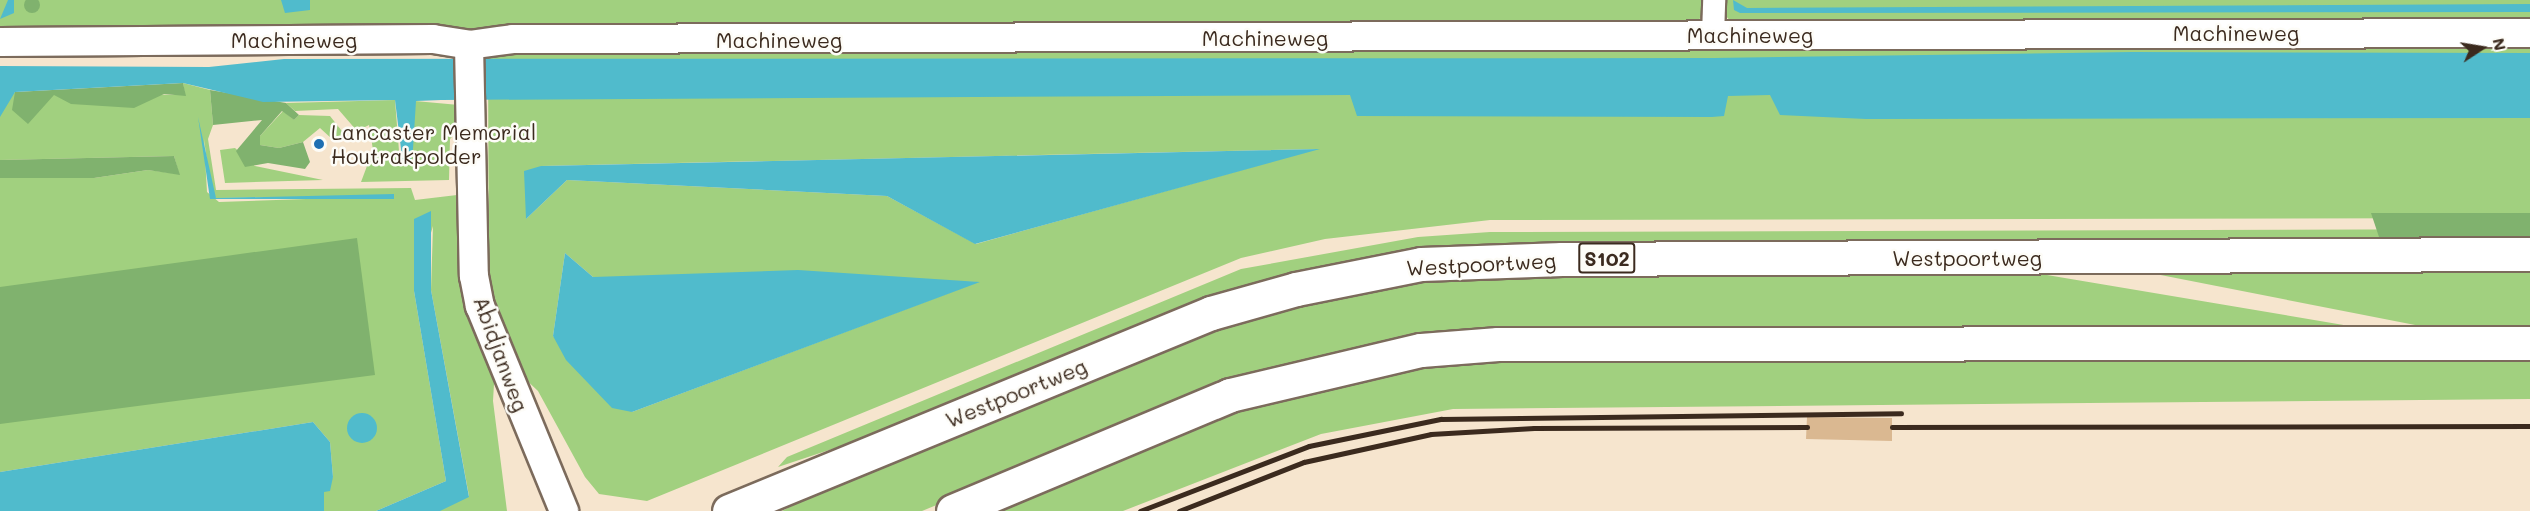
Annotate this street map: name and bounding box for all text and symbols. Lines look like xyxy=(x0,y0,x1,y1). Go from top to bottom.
north arrow xyxy=(2452,18,2512,78)
street label: Machineweg xyxy=(2173,20,2299,46)
street label: Machineweg xyxy=(1687,22,1813,48)
street label: Machineweg xyxy=(1202,25,1328,51)
street label: Machineweg xyxy=(231,27,357,53)
street label: Machineweg xyxy=(716,27,842,53)
text: N xyxy=(2489,36,2512,52)
place label: Lancaster Memorial Houtrakpolder xyxy=(331,119,536,169)
marker: Lancaster Memorial Houtrakpolder xyxy=(312,137,326,151)
road number: S102 xyxy=(1577,241,1637,275)
street label: Westpoortweg xyxy=(1892,245,2042,271)
street label: Westpoortweg xyxy=(1405,247,1557,281)
street label: Abidjanweg xyxy=(468,293,534,415)
street label: Westpoortweg xyxy=(942,353,1090,433)

